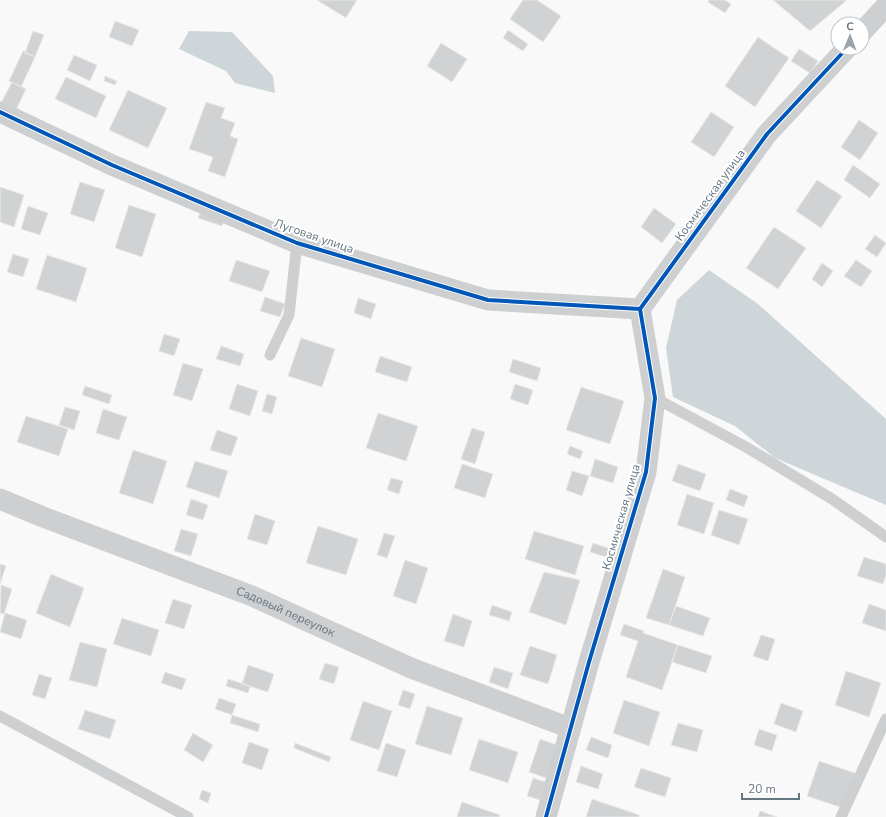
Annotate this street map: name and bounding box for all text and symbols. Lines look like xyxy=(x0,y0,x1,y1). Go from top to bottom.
north arrow xyxy=(830,16,870,56)
text: С xyxy=(846,19,855,34)
street label: Космическая улица xyxy=(671,146,749,244)
street label: Луговая улица xyxy=(272,215,356,257)
street label: Космическая улица xyxy=(598,462,644,572)
street label: Садовый переулок xyxy=(234,583,338,641)
scale bar xyxy=(742,775,799,801)
text: 20 m xyxy=(748,781,776,797)

